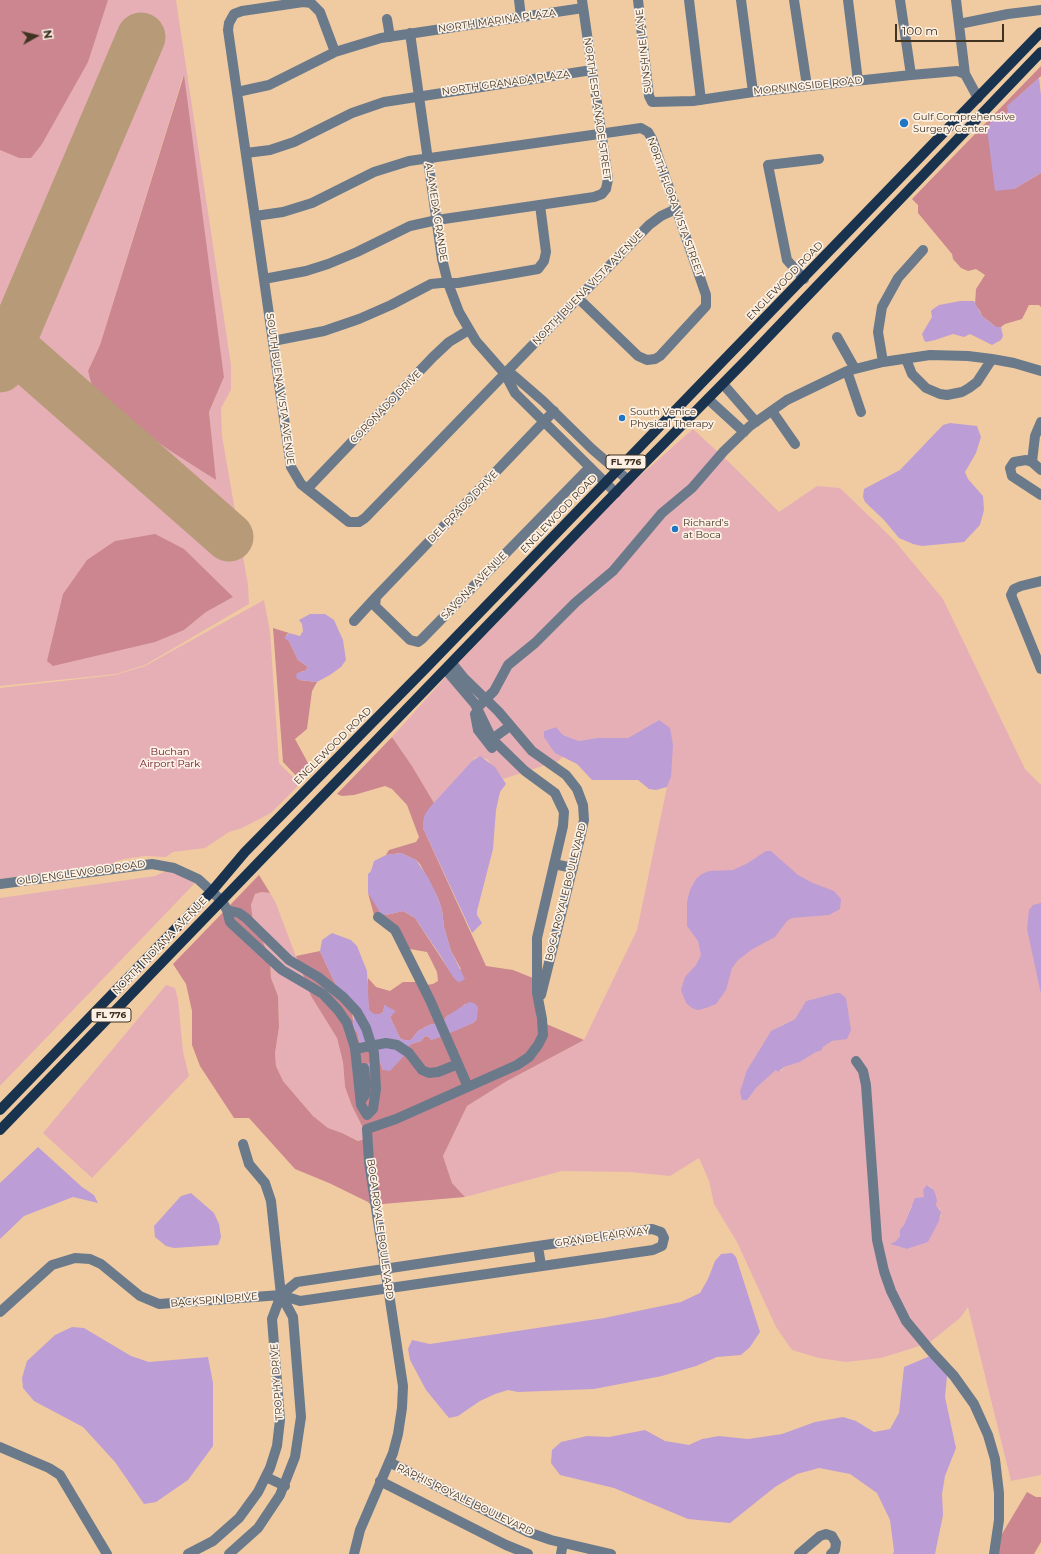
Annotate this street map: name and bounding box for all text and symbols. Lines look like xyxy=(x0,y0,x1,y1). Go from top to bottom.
street label: NORTH MARINA PLAZA xyxy=(437,7,557,35)
street label: SUNSHINE LANE xyxy=(634,8,654,94)
north arrow xyxy=(16,16,56,56)
scale bar xyxy=(897,16,1006,42)
text: 100 m xyxy=(902,23,938,38)
text: N xyxy=(40,29,55,40)
street label: NORTH ESPLANADE STREET xyxy=(581,37,613,181)
street label: NORTH GRANADA PLAZA xyxy=(441,68,571,98)
street label: MORNINGSIDE ROAD xyxy=(753,74,863,98)
place label: Gulf Comprehensive Surgery Center xyxy=(913,111,1015,134)
marker: Gulf Comprehensive Surgery Center xyxy=(898,117,910,129)
street label: NORTH FLORA VISTA STREET xyxy=(644,136,706,278)
street label: ALAMEDA GRANDE xyxy=(422,162,450,262)
street label: NORTH BUENA VISTA AVENUE xyxy=(530,228,646,348)
street label: ENGLEWOOD ROAD xyxy=(744,239,826,323)
street label: SOUTH BUENA VISTA AVENUE xyxy=(263,312,297,466)
street label: CORONADO DRIVE xyxy=(348,368,424,446)
place label: South Venice Physical Therapy xyxy=(630,406,714,430)
marker: South Venice Physical Therapy xyxy=(617,413,627,423)
road number: FL 776 xyxy=(606,455,646,469)
street label: DEL PRADO DRIVE xyxy=(425,468,501,546)
street label: ENGLEWOOD ROAD xyxy=(518,472,600,556)
place label: Richard's at Boca xyxy=(683,517,729,540)
marker: Richard's at Boca xyxy=(670,524,680,534)
street label: SAVONA AVENUE xyxy=(439,550,509,622)
street label: ENGLEWOOD ROAD xyxy=(292,705,374,787)
park label: Buchan Airport Park xyxy=(140,746,200,770)
street label: BOCA ROYALE BOULEVARD xyxy=(543,822,589,962)
street label: OLD ENGLEWOOD ROAD xyxy=(16,858,146,888)
street label: NORTH INDIANA AVENUE xyxy=(110,895,210,997)
road number: FL 776 xyxy=(91,1008,131,1022)
street label: BOCA ROYALE BOULEVARD xyxy=(364,1158,396,1300)
street label: GRANDE FAIRWAY xyxy=(554,1224,650,1250)
street label: BACKSPIN DRIVE xyxy=(170,1290,258,1310)
street label: TROPHY DRIVE xyxy=(268,1343,286,1421)
street label: RAPHIS ROYALE BOULEVARD xyxy=(395,1462,535,1538)

